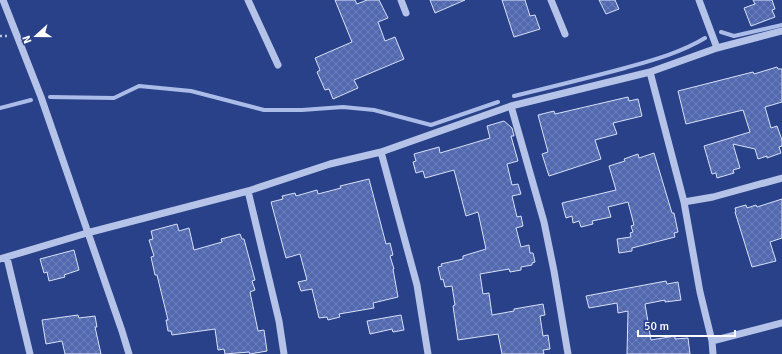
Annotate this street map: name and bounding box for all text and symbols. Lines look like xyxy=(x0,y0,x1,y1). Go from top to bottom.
north arrow xyxy=(16,16,56,56)
text: N xyxy=(20,34,35,45)
scale bar xyxy=(638,312,735,338)
text: 50 m xyxy=(644,319,669,334)

